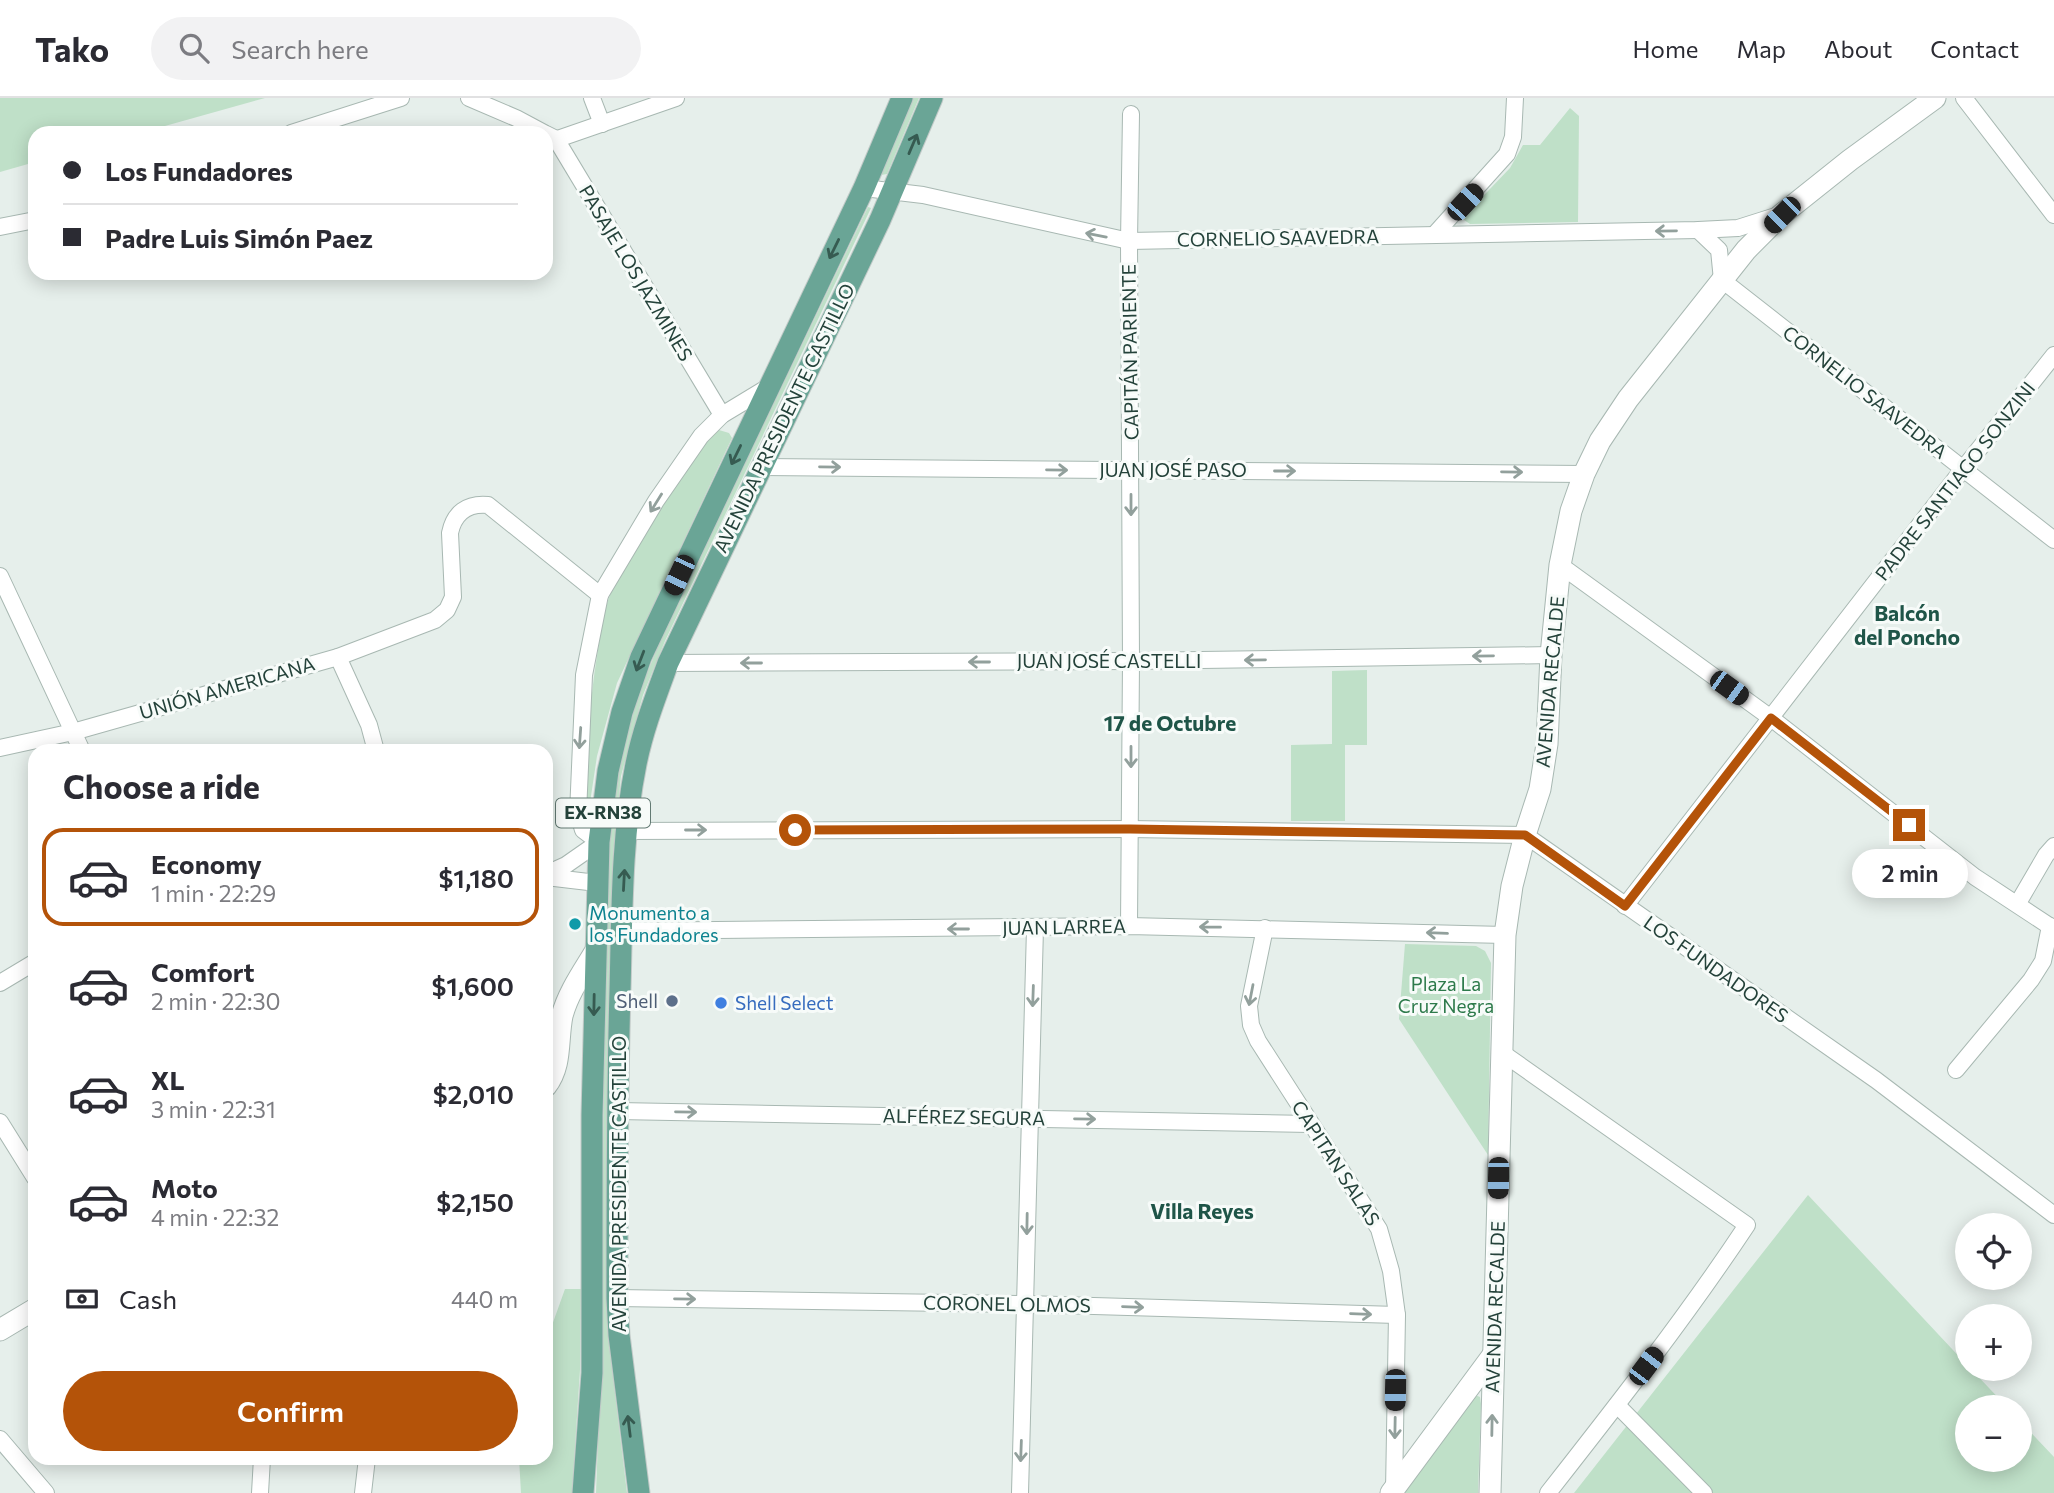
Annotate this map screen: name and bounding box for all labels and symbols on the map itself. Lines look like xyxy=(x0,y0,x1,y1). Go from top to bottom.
one-way arrow xyxy=(907,134,920,156)
car xyxy=(1443,179,1488,225)
street label: PASAJE LOS JAZMINES xyxy=(575,181,698,365)
car xyxy=(1760,193,1805,237)
street label: CORNELIO SAAVEDRA xyxy=(1177,224,1379,251)
one-way arrow xyxy=(1655,225,1678,238)
one-way arrow xyxy=(1085,227,1108,241)
one-way arrow xyxy=(826,238,840,259)
street label: CAPITÁN PARIENTE xyxy=(1116,264,1143,440)
street label: AVENIDA PRESIDENTE CASTILLO xyxy=(708,280,859,556)
street label: CORNELIO SAAVEDRA xyxy=(1778,320,1952,463)
street label: PADRE SANTIAGO SONZINI xyxy=(1870,377,2039,585)
one-way arrow xyxy=(729,444,742,465)
street label: JUAN JOSÉ PASO xyxy=(1099,458,1247,481)
one-way arrow xyxy=(818,460,841,474)
one-way arrow xyxy=(1045,463,1068,476)
one-way arrow xyxy=(1273,464,1296,478)
one-way arrow xyxy=(1500,466,1523,479)
one-way arrow xyxy=(648,492,662,512)
one-way arrow xyxy=(1124,494,1138,517)
car xyxy=(661,552,698,598)
street label: AVENIDA RECALDE xyxy=(1531,595,1568,769)
district label: Balcón del Poncho xyxy=(1854,600,1960,649)
one-way arrow xyxy=(633,649,646,671)
street label: JUAN JOSÉ CASTELLI xyxy=(1017,649,1201,672)
one-way arrow xyxy=(1472,649,1495,663)
street label: UNIÓN AMERICANA xyxy=(136,651,317,724)
one-way arrow xyxy=(1244,653,1267,666)
one-way arrow xyxy=(968,655,991,669)
one-way arrow xyxy=(740,656,763,670)
car xyxy=(1706,667,1753,709)
district label: 17 de Octubre xyxy=(1104,710,1236,735)
one-way arrow xyxy=(573,726,586,748)
one-way arrow xyxy=(1124,746,1138,769)
road number: EX-RN38 xyxy=(556,798,650,828)
route end xyxy=(1893,809,1925,841)
route start xyxy=(779,814,811,846)
one-way arrow xyxy=(684,823,707,837)
callout: 2 min xyxy=(1851,850,1967,898)
one-way arrow xyxy=(618,869,631,892)
place label: Monumento a los Fundadores xyxy=(589,901,719,946)
street label: LOS FUNDADORES xyxy=(1640,910,1793,1027)
street label: JUAN LARREA xyxy=(1002,914,1126,939)
marker: Monumento a los Fundadores xyxy=(567,916,583,932)
one-way arrow xyxy=(1199,920,1222,934)
one-way arrow xyxy=(947,922,970,936)
one-way arrow xyxy=(1426,926,1449,940)
park label: Plaza La Cruz Negra xyxy=(1398,972,1494,1017)
one-way arrow xyxy=(1244,983,1258,1006)
one-way arrow xyxy=(1026,985,1039,1008)
place label: Shell xyxy=(616,989,658,1012)
place label: Shell Select xyxy=(735,991,834,1014)
marker: Shell xyxy=(664,993,680,1009)
one-way arrow xyxy=(587,994,601,1017)
marker: Shell Select xyxy=(713,995,729,1011)
street label: AVENIDA PRESIDENTE CASTILLO xyxy=(607,1036,630,1332)
street label: CAPITAN SALAS xyxy=(1287,1096,1385,1230)
street label: ALFÉREZ SEGURA xyxy=(883,1104,1046,1129)
one-way arrow xyxy=(674,1105,697,1119)
one-way arrow xyxy=(1073,1112,1096,1126)
car xyxy=(1488,1157,1509,1199)
district label: Villa Reyes xyxy=(1150,1198,1254,1223)
one-way arrow xyxy=(1020,1212,1034,1235)
street label: AVENIDA RECALDE xyxy=(1480,1221,1509,1393)
street label: CORONEL OLMOS xyxy=(923,1291,1091,1316)
one-way arrow xyxy=(674,1292,697,1306)
one-way arrow xyxy=(1121,1300,1144,1314)
one-way arrow xyxy=(1349,1307,1372,1320)
car xyxy=(1625,1343,1668,1389)
car xyxy=(1385,1369,1406,1411)
one-way arrow xyxy=(1485,1414,1498,1437)
one-way arrow xyxy=(623,1415,636,1437)
one-way arrow xyxy=(1388,1416,1402,1439)
one-way arrow xyxy=(1015,1439,1028,1462)

